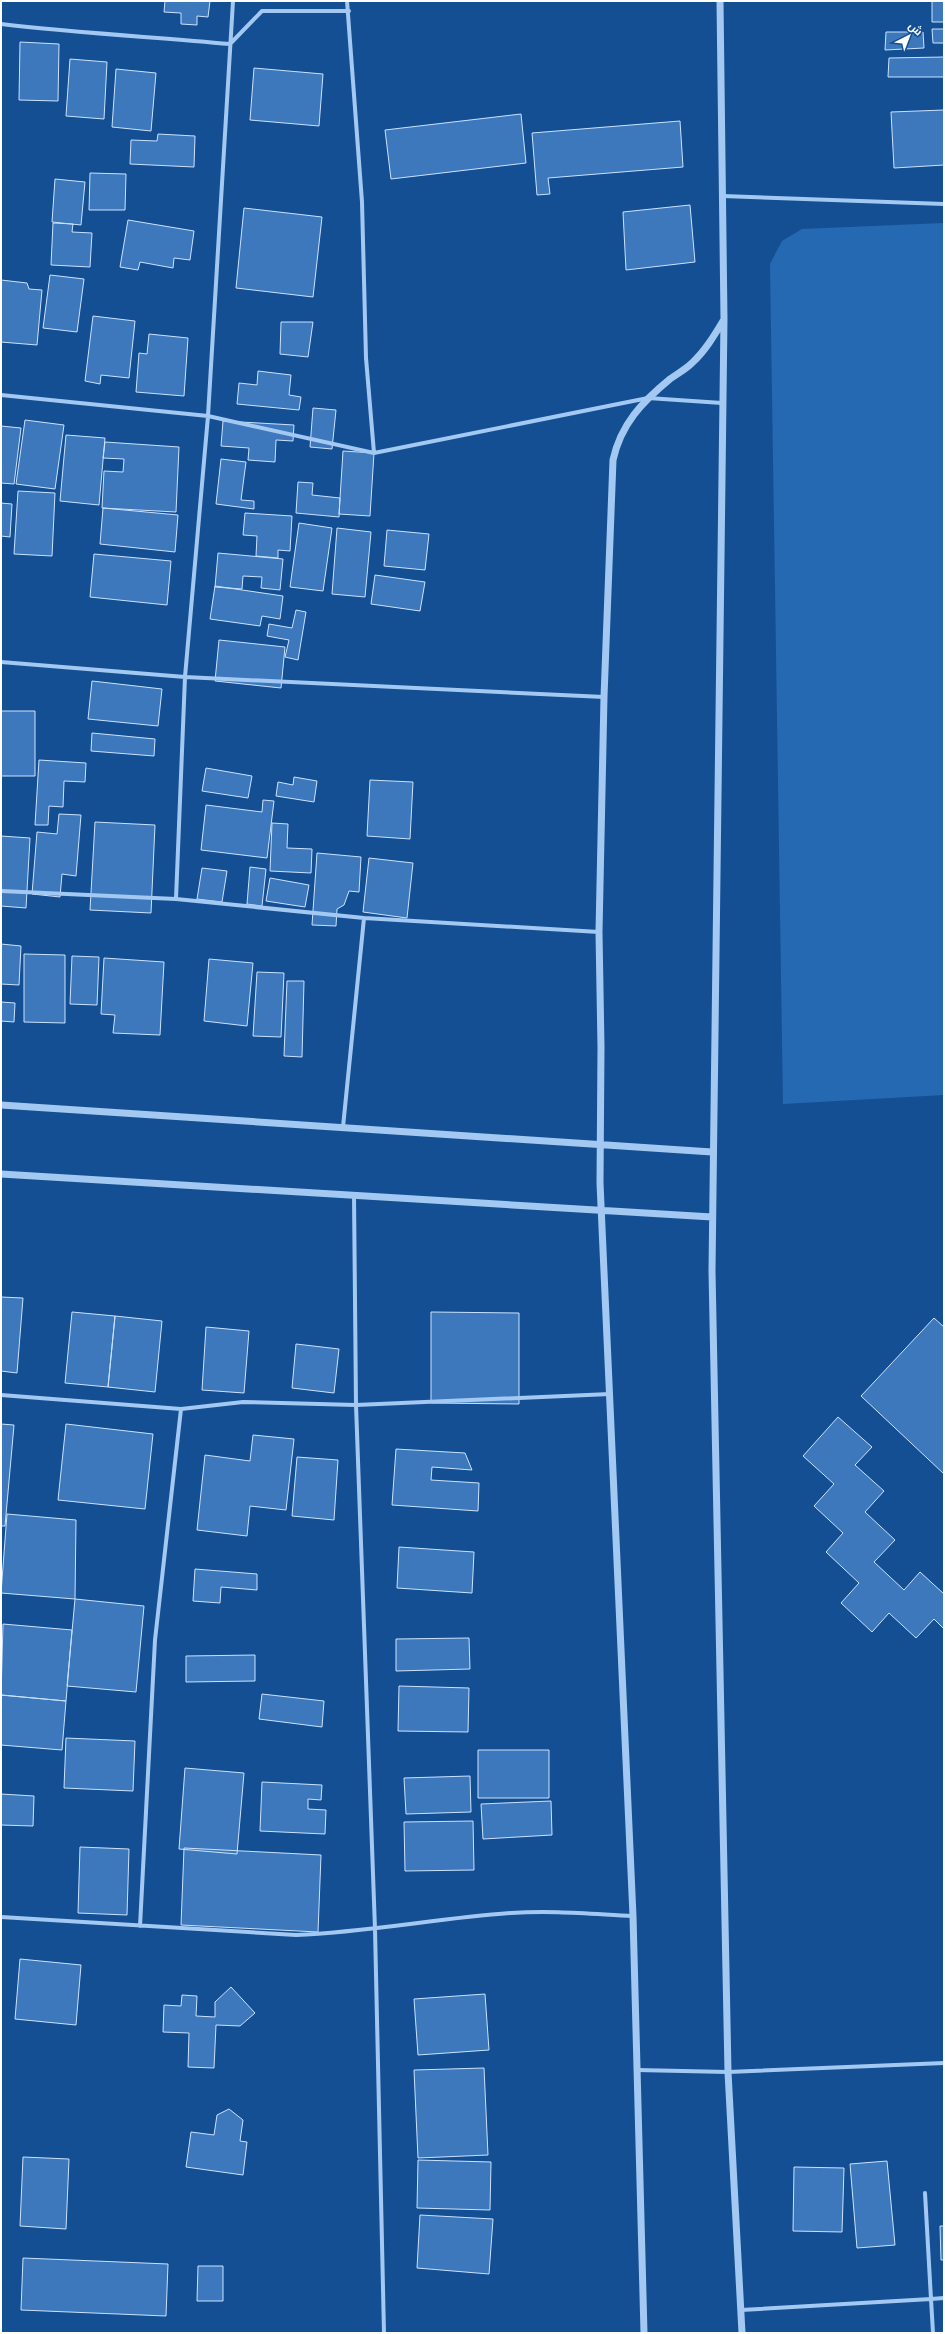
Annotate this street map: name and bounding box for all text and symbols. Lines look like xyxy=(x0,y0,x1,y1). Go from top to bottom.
north arrow xyxy=(889,16,929,56)
text: ش xyxy=(906,19,925,38)

